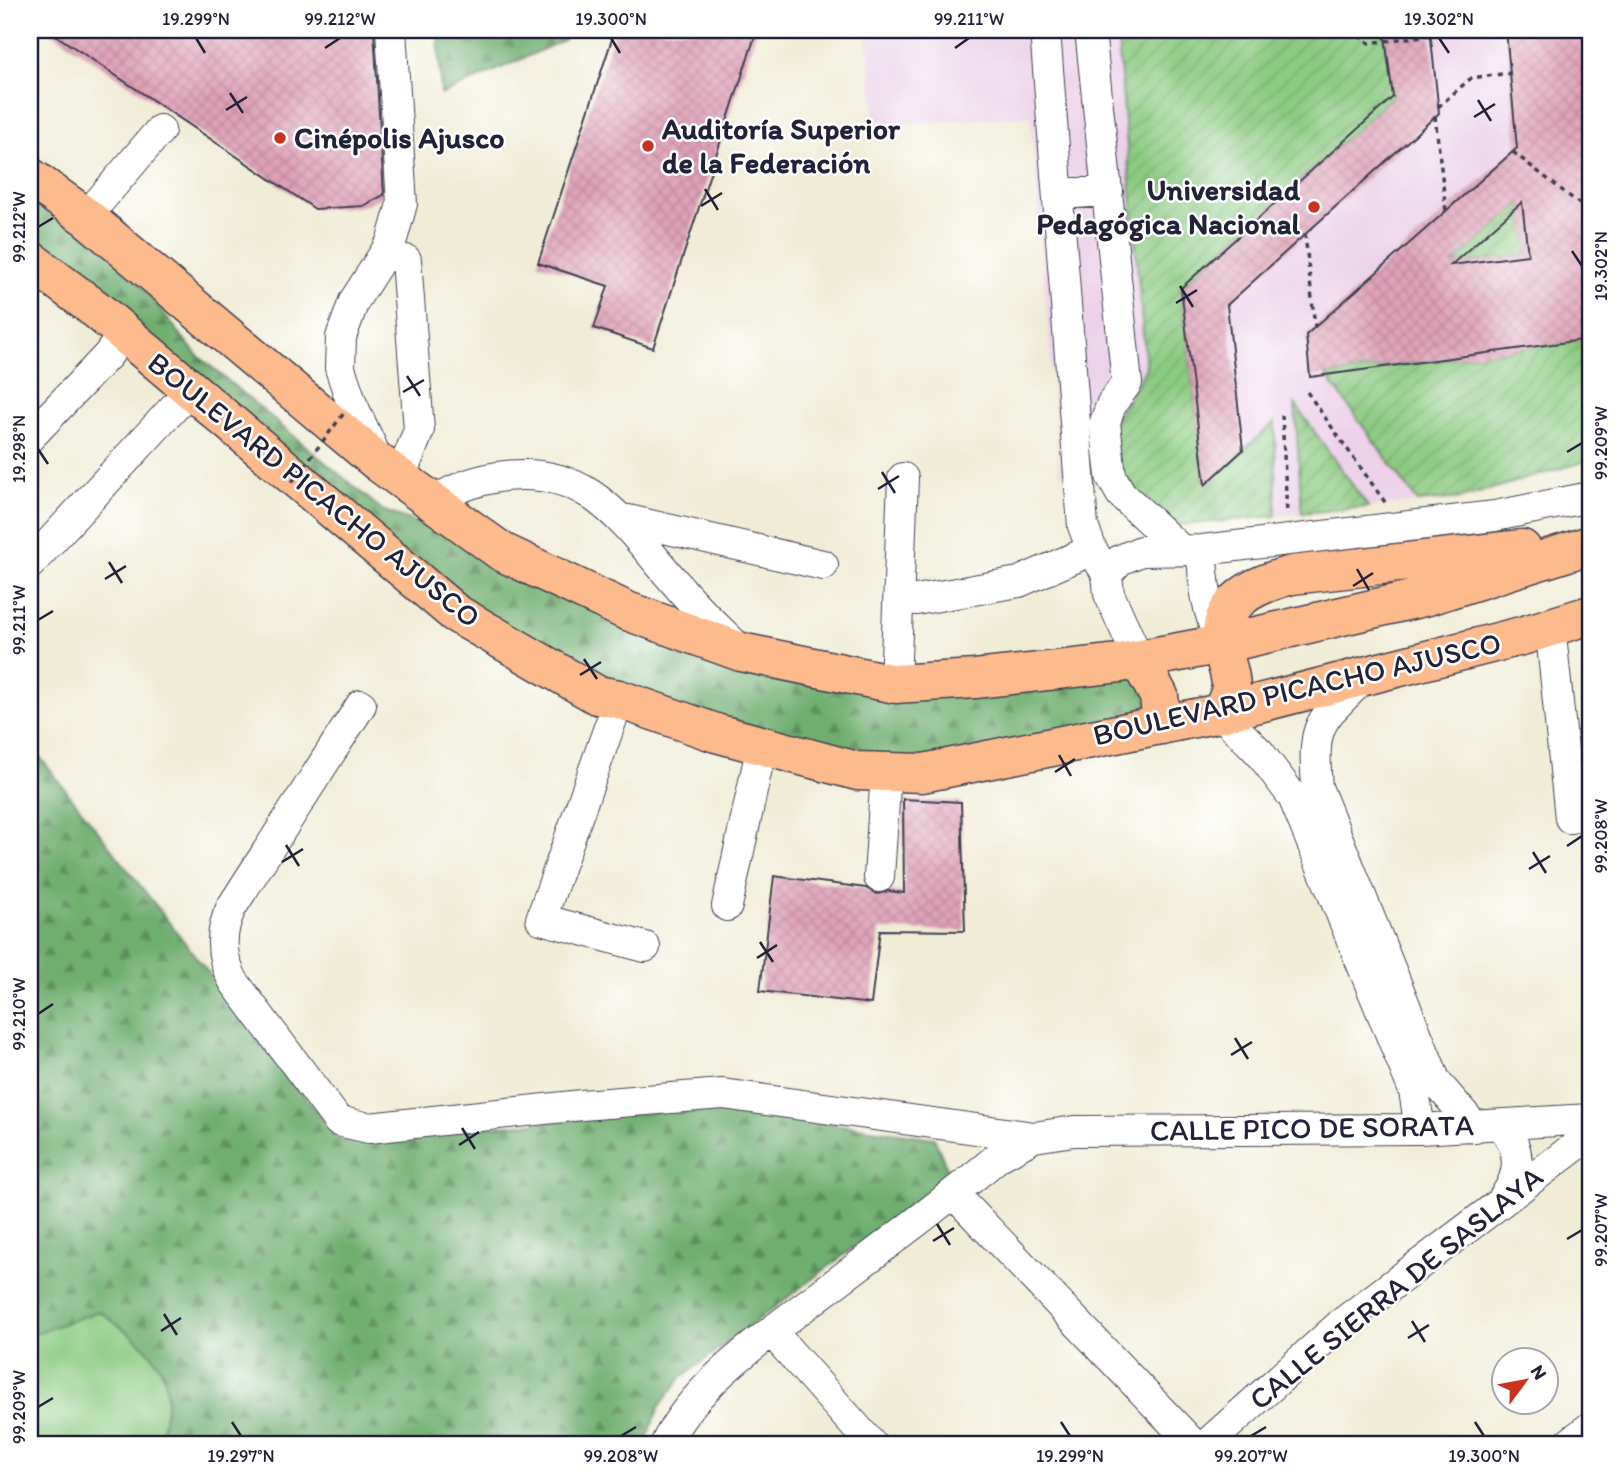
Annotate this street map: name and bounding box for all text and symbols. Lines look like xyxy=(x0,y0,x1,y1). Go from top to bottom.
text: 19.299°N xyxy=(162,8,230,30)
text: 99.212°W xyxy=(304,8,376,30)
text: 19.300°N xyxy=(575,8,647,30)
text: 99.211°W xyxy=(934,8,1004,30)
text: 19.302°N xyxy=(1404,8,1474,30)
place label: Auditoría Superior de la Federación xyxy=(661,110,901,181)
place label: Cinépolis Ajusco xyxy=(294,119,504,156)
marker: Cinépolis Ajusco xyxy=(272,130,288,146)
marker: Auditoría Superior de la Federación xyxy=(640,138,656,154)
place label: Universidad Pedagógica Nacional xyxy=(1036,171,1301,242)
text: 99.212°W xyxy=(8,191,30,263)
marker: Universidad Pedagógica Nacional xyxy=(1306,199,1322,215)
text: 19.302°N xyxy=(1590,231,1612,301)
street label: BOULEVARD PICACHO AJUSCO xyxy=(140,344,488,635)
text: 99.209°W xyxy=(1590,406,1612,480)
text: 19.298°N xyxy=(8,415,30,483)
text: 99.211°W xyxy=(8,585,30,655)
street label: BOULEVARD PICACHO AJUSCO xyxy=(1089,624,1505,754)
text: 99.208°W xyxy=(1590,799,1612,873)
text: 99.210°W xyxy=(8,978,30,1050)
street label: CALLE PICO DE SORATA xyxy=(1150,1106,1474,1149)
street label: CALLE SIERRA DE SASLAYA xyxy=(1242,1158,1550,1417)
text: 99.207°W xyxy=(1590,1193,1612,1267)
north arrow xyxy=(1490,1346,1560,1416)
text: N xyxy=(1526,1361,1552,1384)
text: 99.209°W xyxy=(8,1370,30,1444)
text: 19.297°N xyxy=(207,1445,275,1467)
text: 99.208°W xyxy=(584,1445,658,1467)
text: 19.299°N xyxy=(1036,1445,1104,1467)
text: 99.207°W xyxy=(1214,1445,1288,1467)
text: 19.300°N xyxy=(1448,1445,1520,1467)

